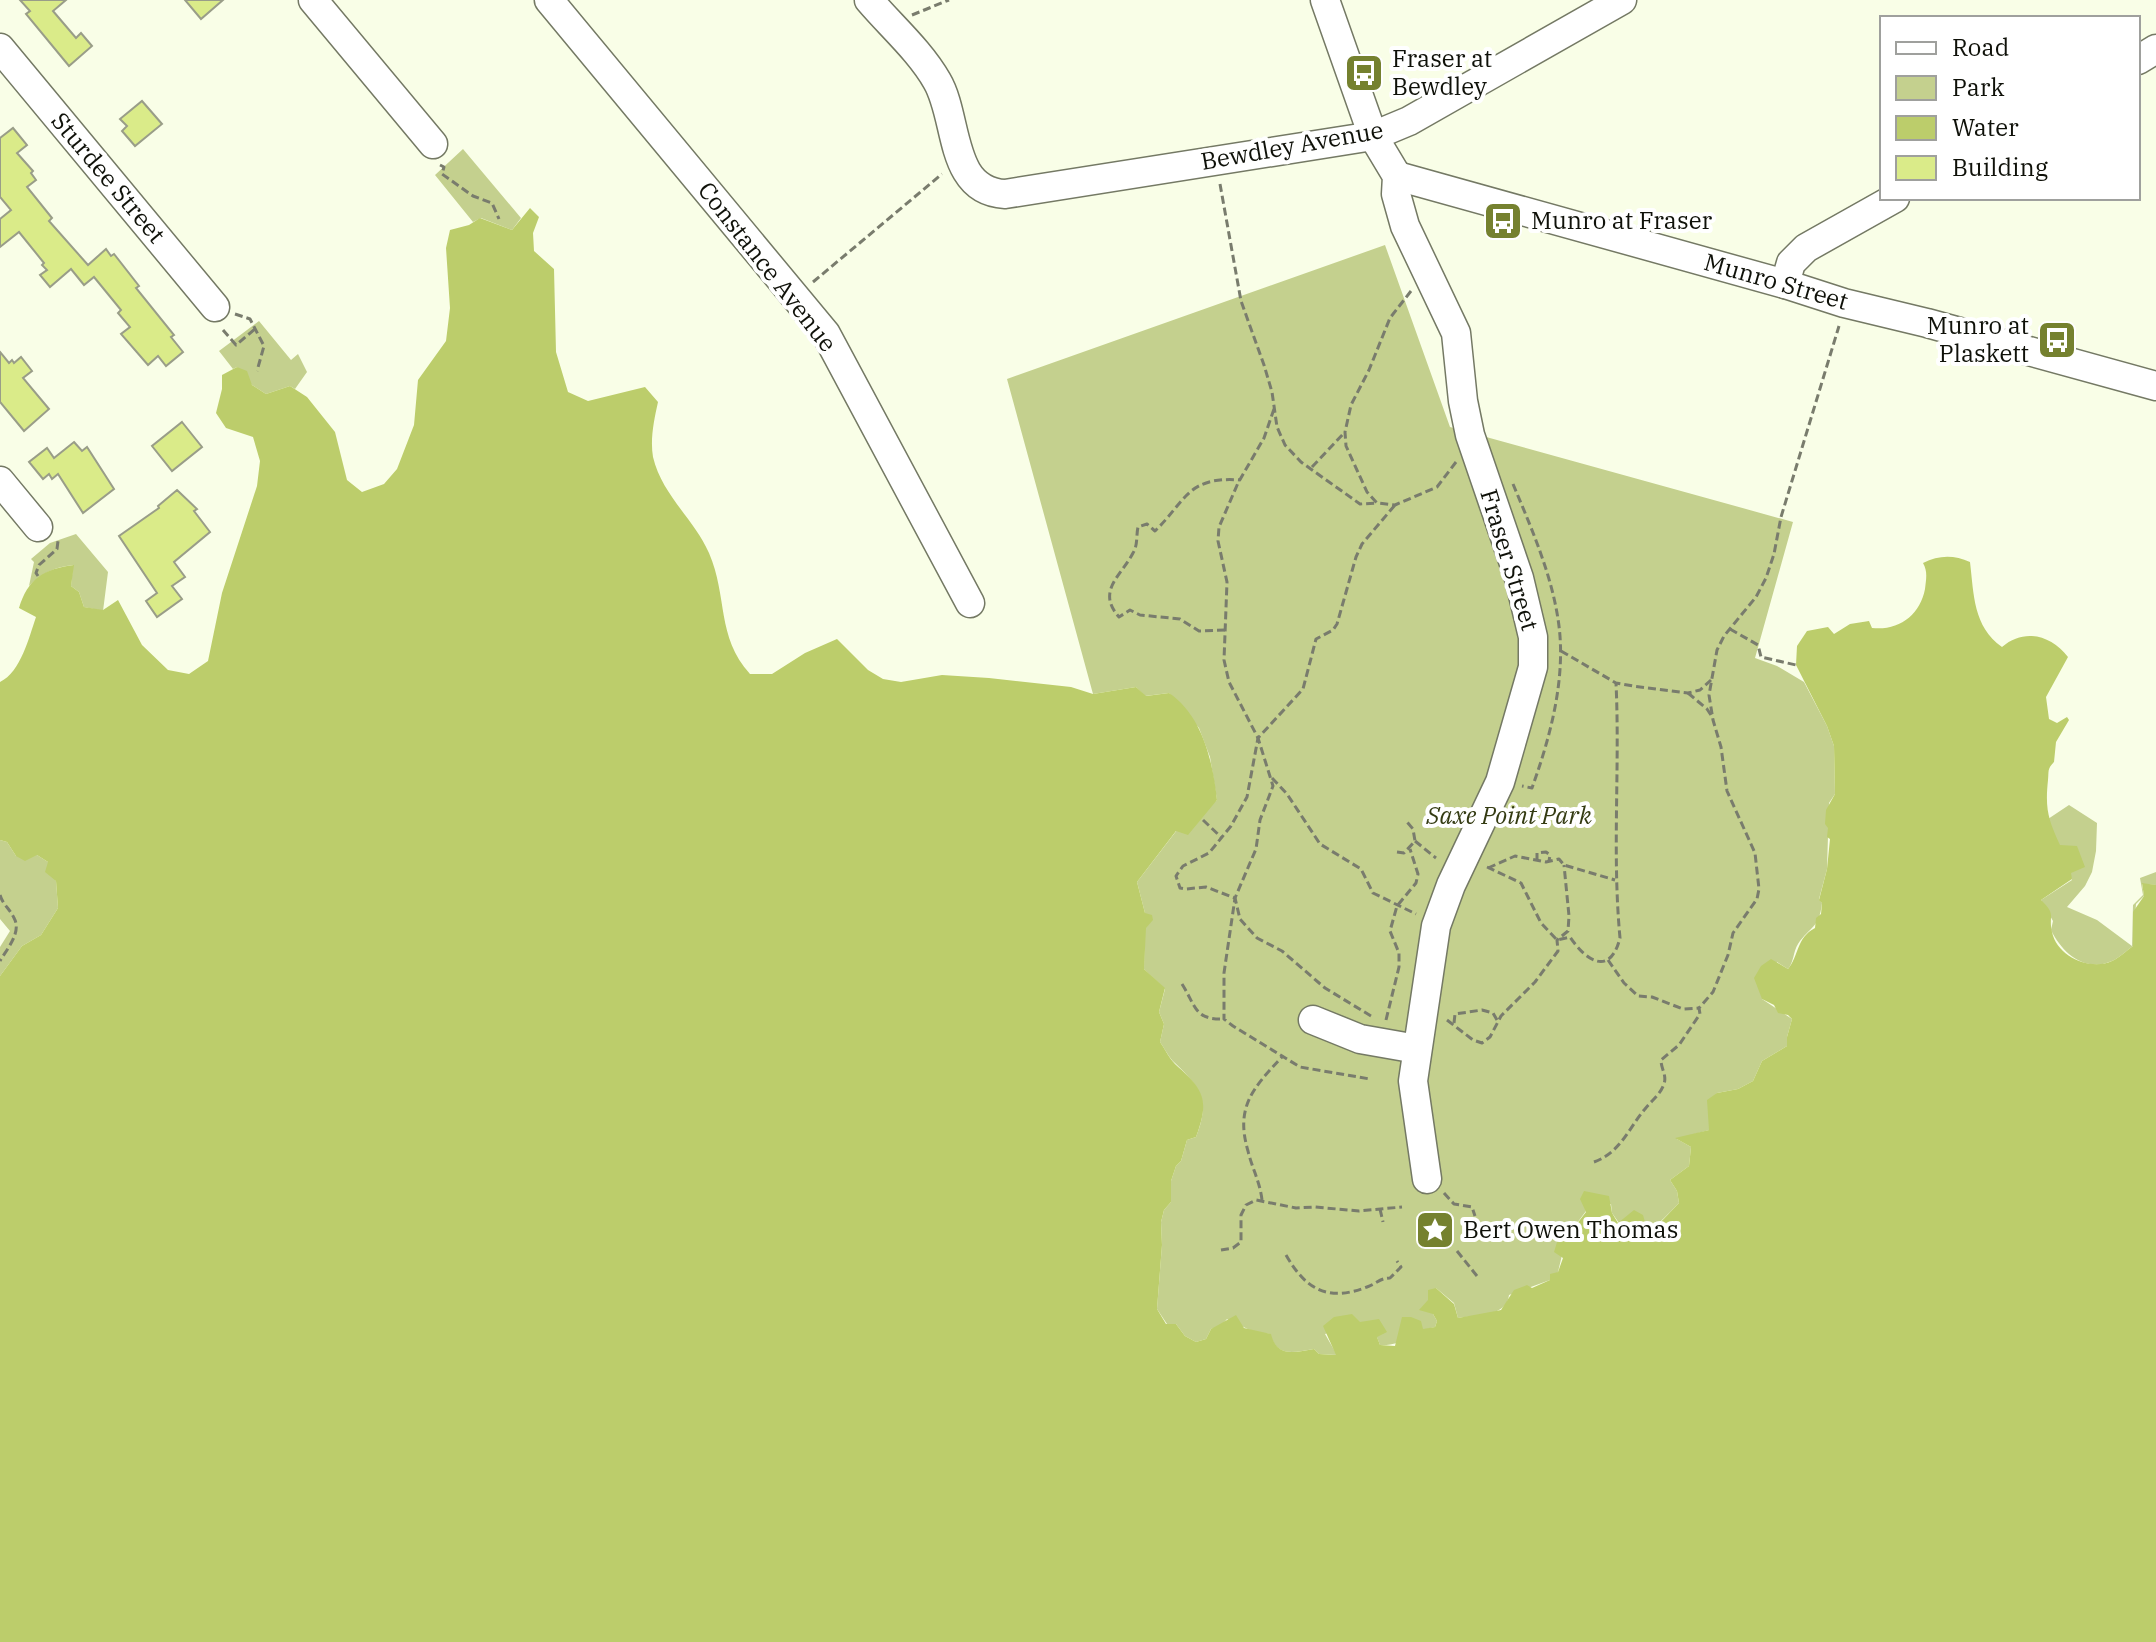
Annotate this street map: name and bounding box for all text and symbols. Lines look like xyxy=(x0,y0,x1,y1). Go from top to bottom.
legend xyxy=(1880,16,2140,200)
text: Road xyxy=(1952,31,2009,63)
place label: Fraser at Bewdley xyxy=(1392,42,1492,102)
bus stop icon: Fraser at Bewdley xyxy=(1343,52,1385,94)
text: Park xyxy=(1952,71,2004,103)
street label: Sturdee Street xyxy=(45,105,173,249)
text: Water xyxy=(1952,111,2019,143)
street label: Bewdley Avenue xyxy=(1198,113,1386,177)
text: Building xyxy=(1952,151,2048,183)
street label: Constance Avenue xyxy=(691,175,844,358)
bus stop icon: Munro at Fraser xyxy=(1482,200,1524,242)
place label: Munro at Fraser xyxy=(1531,204,1712,236)
street label: Munro Street xyxy=(1701,245,1852,317)
place label: Munro at Plaskett xyxy=(1927,309,2029,369)
bus stop icon: Munro at Plaskett xyxy=(2036,319,2078,361)
street label: Fraser Street xyxy=(1473,485,1547,634)
park label: Saxe Point Park xyxy=(1425,799,1592,831)
place icon: Bert Owen Thomas xyxy=(1414,1209,1456,1251)
place label: Bert Owen Thomas xyxy=(1463,1213,1678,1245)

